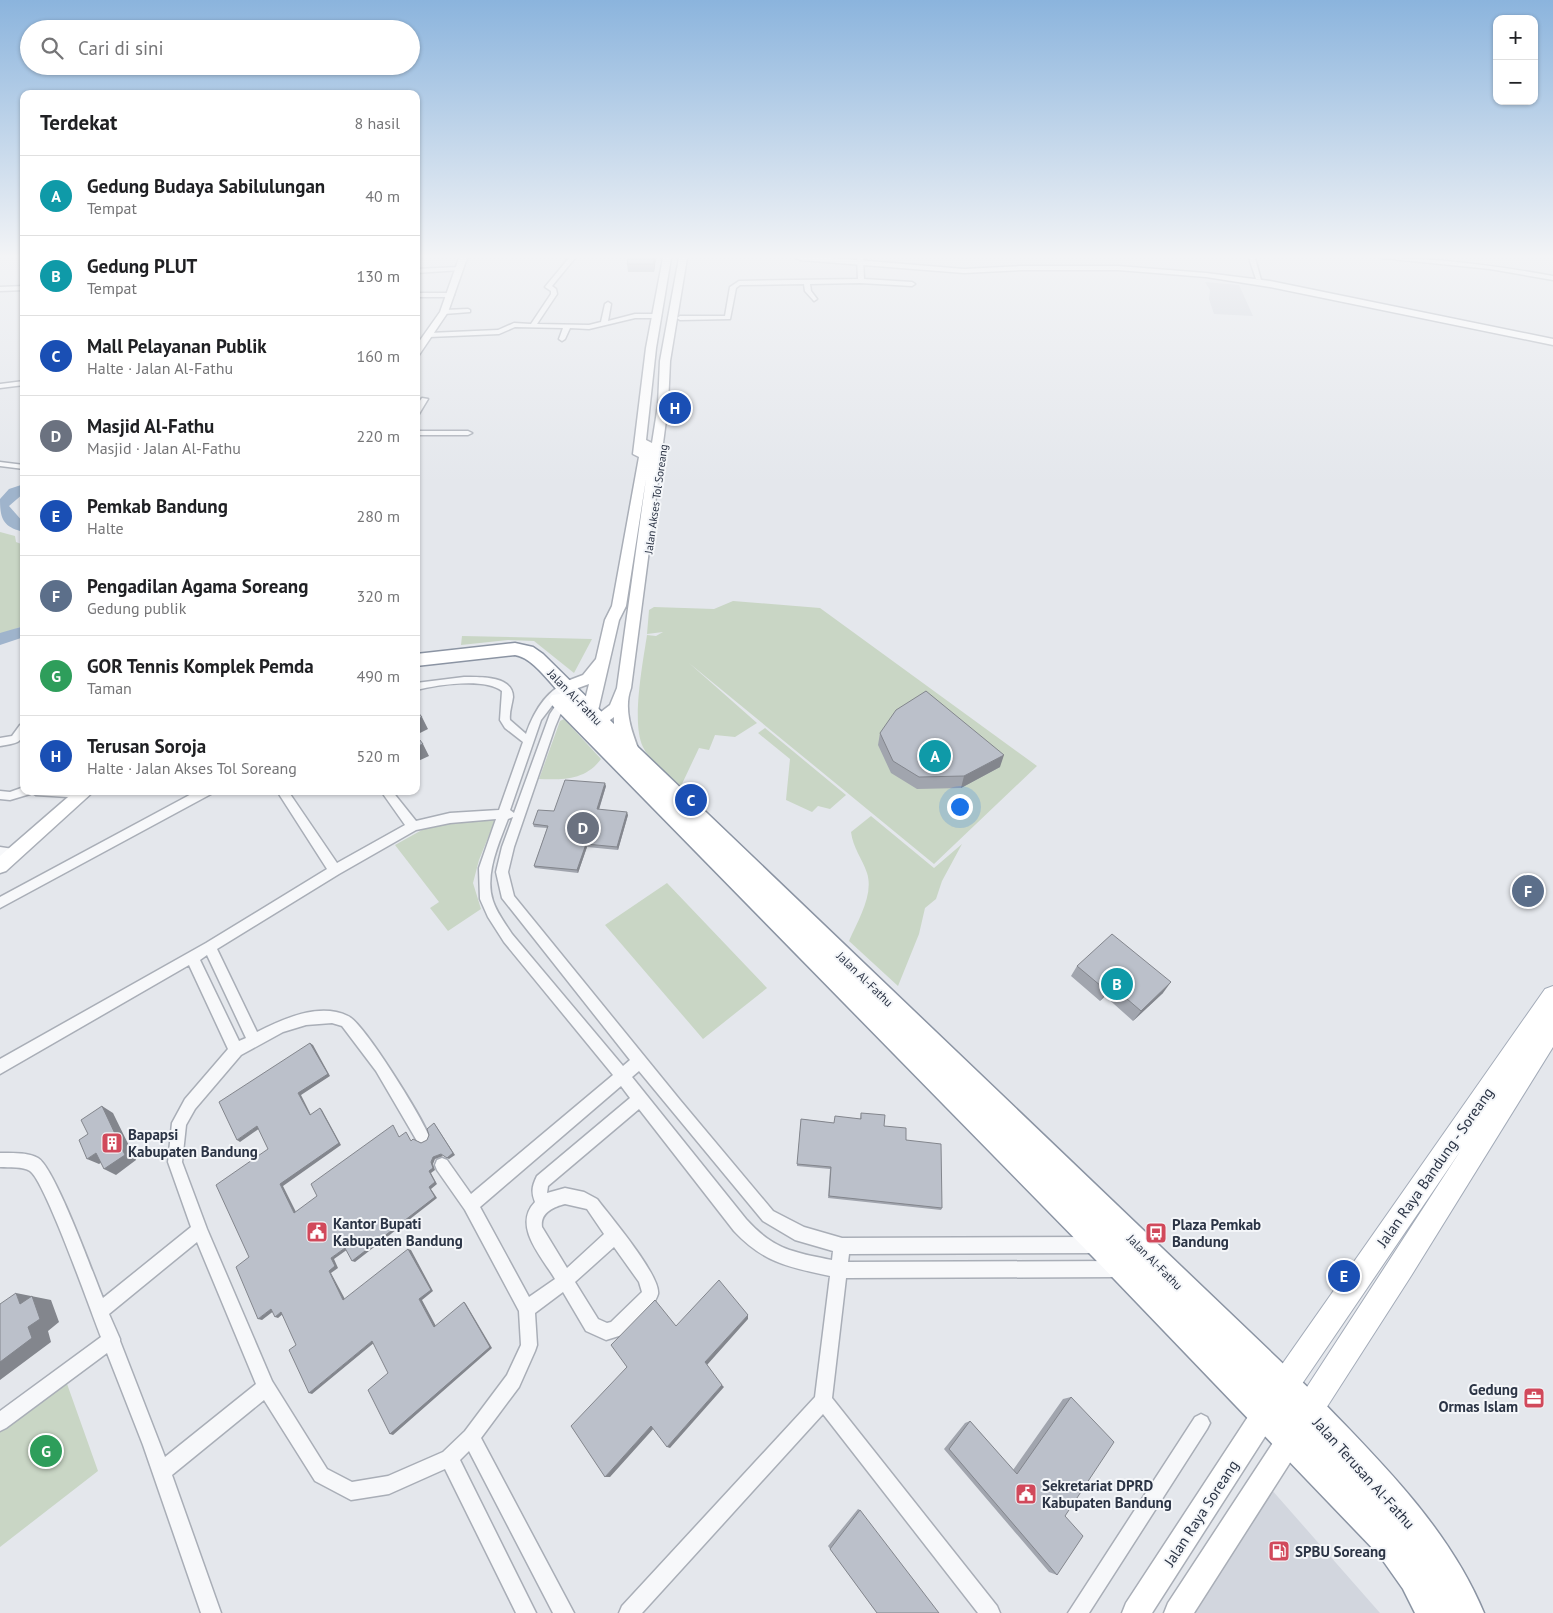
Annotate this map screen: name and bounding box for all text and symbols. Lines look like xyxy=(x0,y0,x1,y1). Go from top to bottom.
map controls xyxy=(1493,15,1538,105)
button: + xyxy=(1493,15,1538,60)
search box xyxy=(20,20,420,75)
icon: search xyxy=(38,34,66,62)
text: Cari di sini xyxy=(78,36,164,60)
button: − xyxy=(1493,60,1538,105)
text: Terdekat xyxy=(40,109,117,136)
text: 8 hasil xyxy=(355,113,400,133)
text: Gedung Budaya Sabilulungan xyxy=(87,174,325,198)
text: A xyxy=(51,186,61,206)
text: 40 m xyxy=(365,186,400,206)
text: Tempat xyxy=(87,198,137,218)
text: Gedung PLUT xyxy=(87,254,197,278)
text: B xyxy=(51,266,61,286)
text: 130 m xyxy=(357,266,400,286)
text: Tempat xyxy=(87,278,137,298)
text: Mall Pelayanan Publik xyxy=(87,334,267,358)
text: C xyxy=(52,346,60,366)
text: 160 m xyxy=(357,346,400,366)
text: Halte · Jalan Al-Fathu xyxy=(87,358,233,378)
pin: H xyxy=(659,389,691,427)
text: Masjid Al-Fathu xyxy=(87,414,214,438)
text: D xyxy=(51,426,61,446)
text: 220 m xyxy=(357,426,400,446)
text: Masjid · Jalan Al-Fathu xyxy=(87,438,241,458)
street label: Jalan Akses Tol Soreang xyxy=(641,443,671,556)
text: Pemkab Bandung xyxy=(87,494,228,518)
text: E xyxy=(52,506,60,526)
text: 280 m xyxy=(357,506,400,526)
text: Halte xyxy=(87,518,124,538)
text: Pengadilan Agama Soreang xyxy=(87,574,308,598)
text: F xyxy=(52,586,60,606)
text: 320 m xyxy=(357,586,400,606)
text: Gedung publik xyxy=(87,598,186,618)
text: GOR Tennis Komplek Pemda xyxy=(87,654,314,678)
street label: Jalan Al-Fathu xyxy=(544,665,606,728)
text: G xyxy=(51,666,61,686)
text: 490 m xyxy=(357,666,400,686)
text: Taman xyxy=(87,678,132,698)
text: Terusan Soroja xyxy=(87,734,206,758)
pin: A xyxy=(919,737,951,775)
text: H xyxy=(51,746,61,766)
text: 520 m xyxy=(357,746,400,766)
text: Halte · Jalan Akses Tol Soreang xyxy=(87,758,297,778)
pin: C xyxy=(675,781,707,819)
your location xyxy=(947,794,973,820)
pin: D xyxy=(567,809,599,847)
pin: F xyxy=(1512,872,1544,910)
street label: Jalan Al-Fathu xyxy=(833,948,896,1010)
pin: B xyxy=(1101,965,1133,1003)
street label: Jalan Raya Bandung - Soreang xyxy=(1372,1083,1497,1251)
place label: Bapapsi Kabupaten Bandung xyxy=(128,1125,258,1161)
building icon: Bapapsi Kabupaten Bandung xyxy=(100,1131,124,1155)
place label: Kantor Bupati Kabupaten Bandung xyxy=(333,1214,463,1250)
place label: Plaza Pemkab Bandung xyxy=(1172,1215,1261,1251)
public building icon: Kantor Bupati Kabupaten Bandung xyxy=(305,1220,329,1244)
bus stop icon: Plaza Pemkab Bandung xyxy=(1144,1221,1168,1245)
street label: Jalan Al-Fathu xyxy=(1123,1230,1186,1293)
pin: E xyxy=(1328,1257,1360,1295)
place label: Gedung Ormas Islam xyxy=(1439,1380,1518,1416)
office icon: Gedung Ormas Islam xyxy=(1522,1386,1546,1410)
street label: Jalan Terusan Al-Fathu xyxy=(1308,1413,1419,1533)
pin: G xyxy=(30,1432,62,1470)
street label: Jalan Raya Soreang xyxy=(1159,1456,1242,1571)
place label: Sekretariat DPRD Kabupaten Bandung xyxy=(1042,1476,1172,1512)
public building icon: Sekretariat DPRD Kabupaten Bandung xyxy=(1014,1482,1038,1506)
fuel station icon: SPBU Soreang xyxy=(1267,1539,1291,1563)
place label: SPBU Soreang xyxy=(1295,1542,1386,1561)

